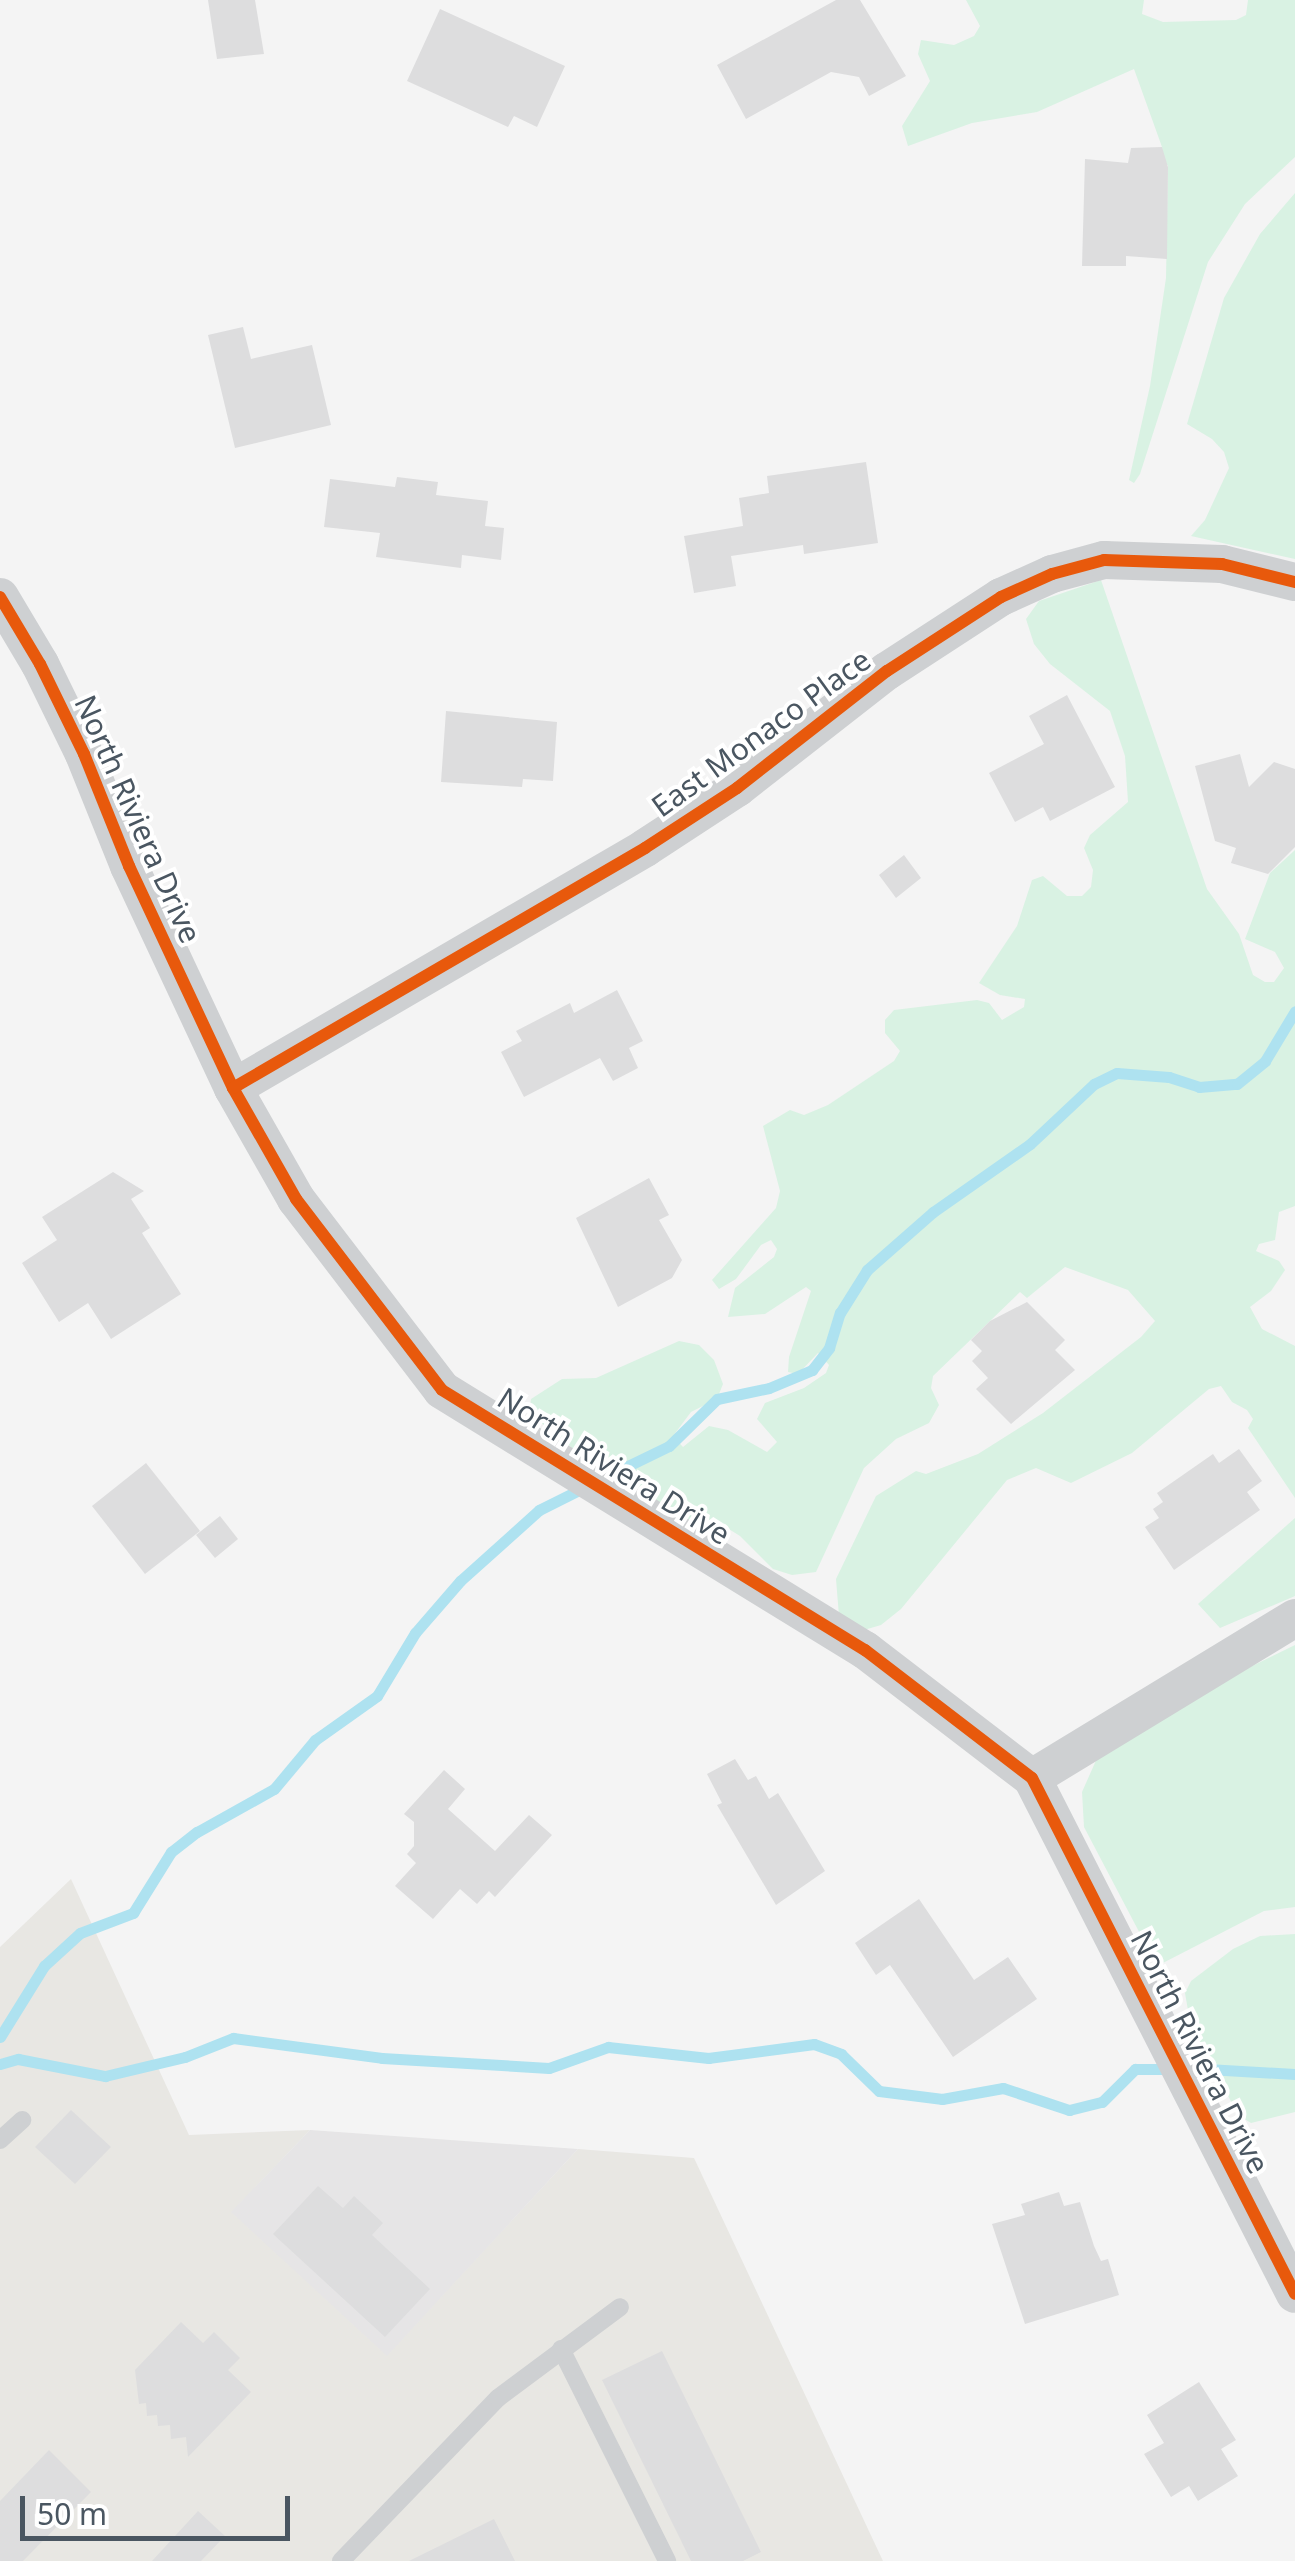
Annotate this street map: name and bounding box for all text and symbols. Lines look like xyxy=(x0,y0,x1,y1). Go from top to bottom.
street label: East Monaco Place xyxy=(645,642,877,824)
street label: North Riviera Drive xyxy=(67,690,209,948)
street label: North Riviera Drive xyxy=(491,1380,737,1552)
street label: North Riviera Drive xyxy=(1123,1925,1277,2179)
scale bar xyxy=(25,2476,295,2538)
text: 50 m xyxy=(37,2493,107,2534)

